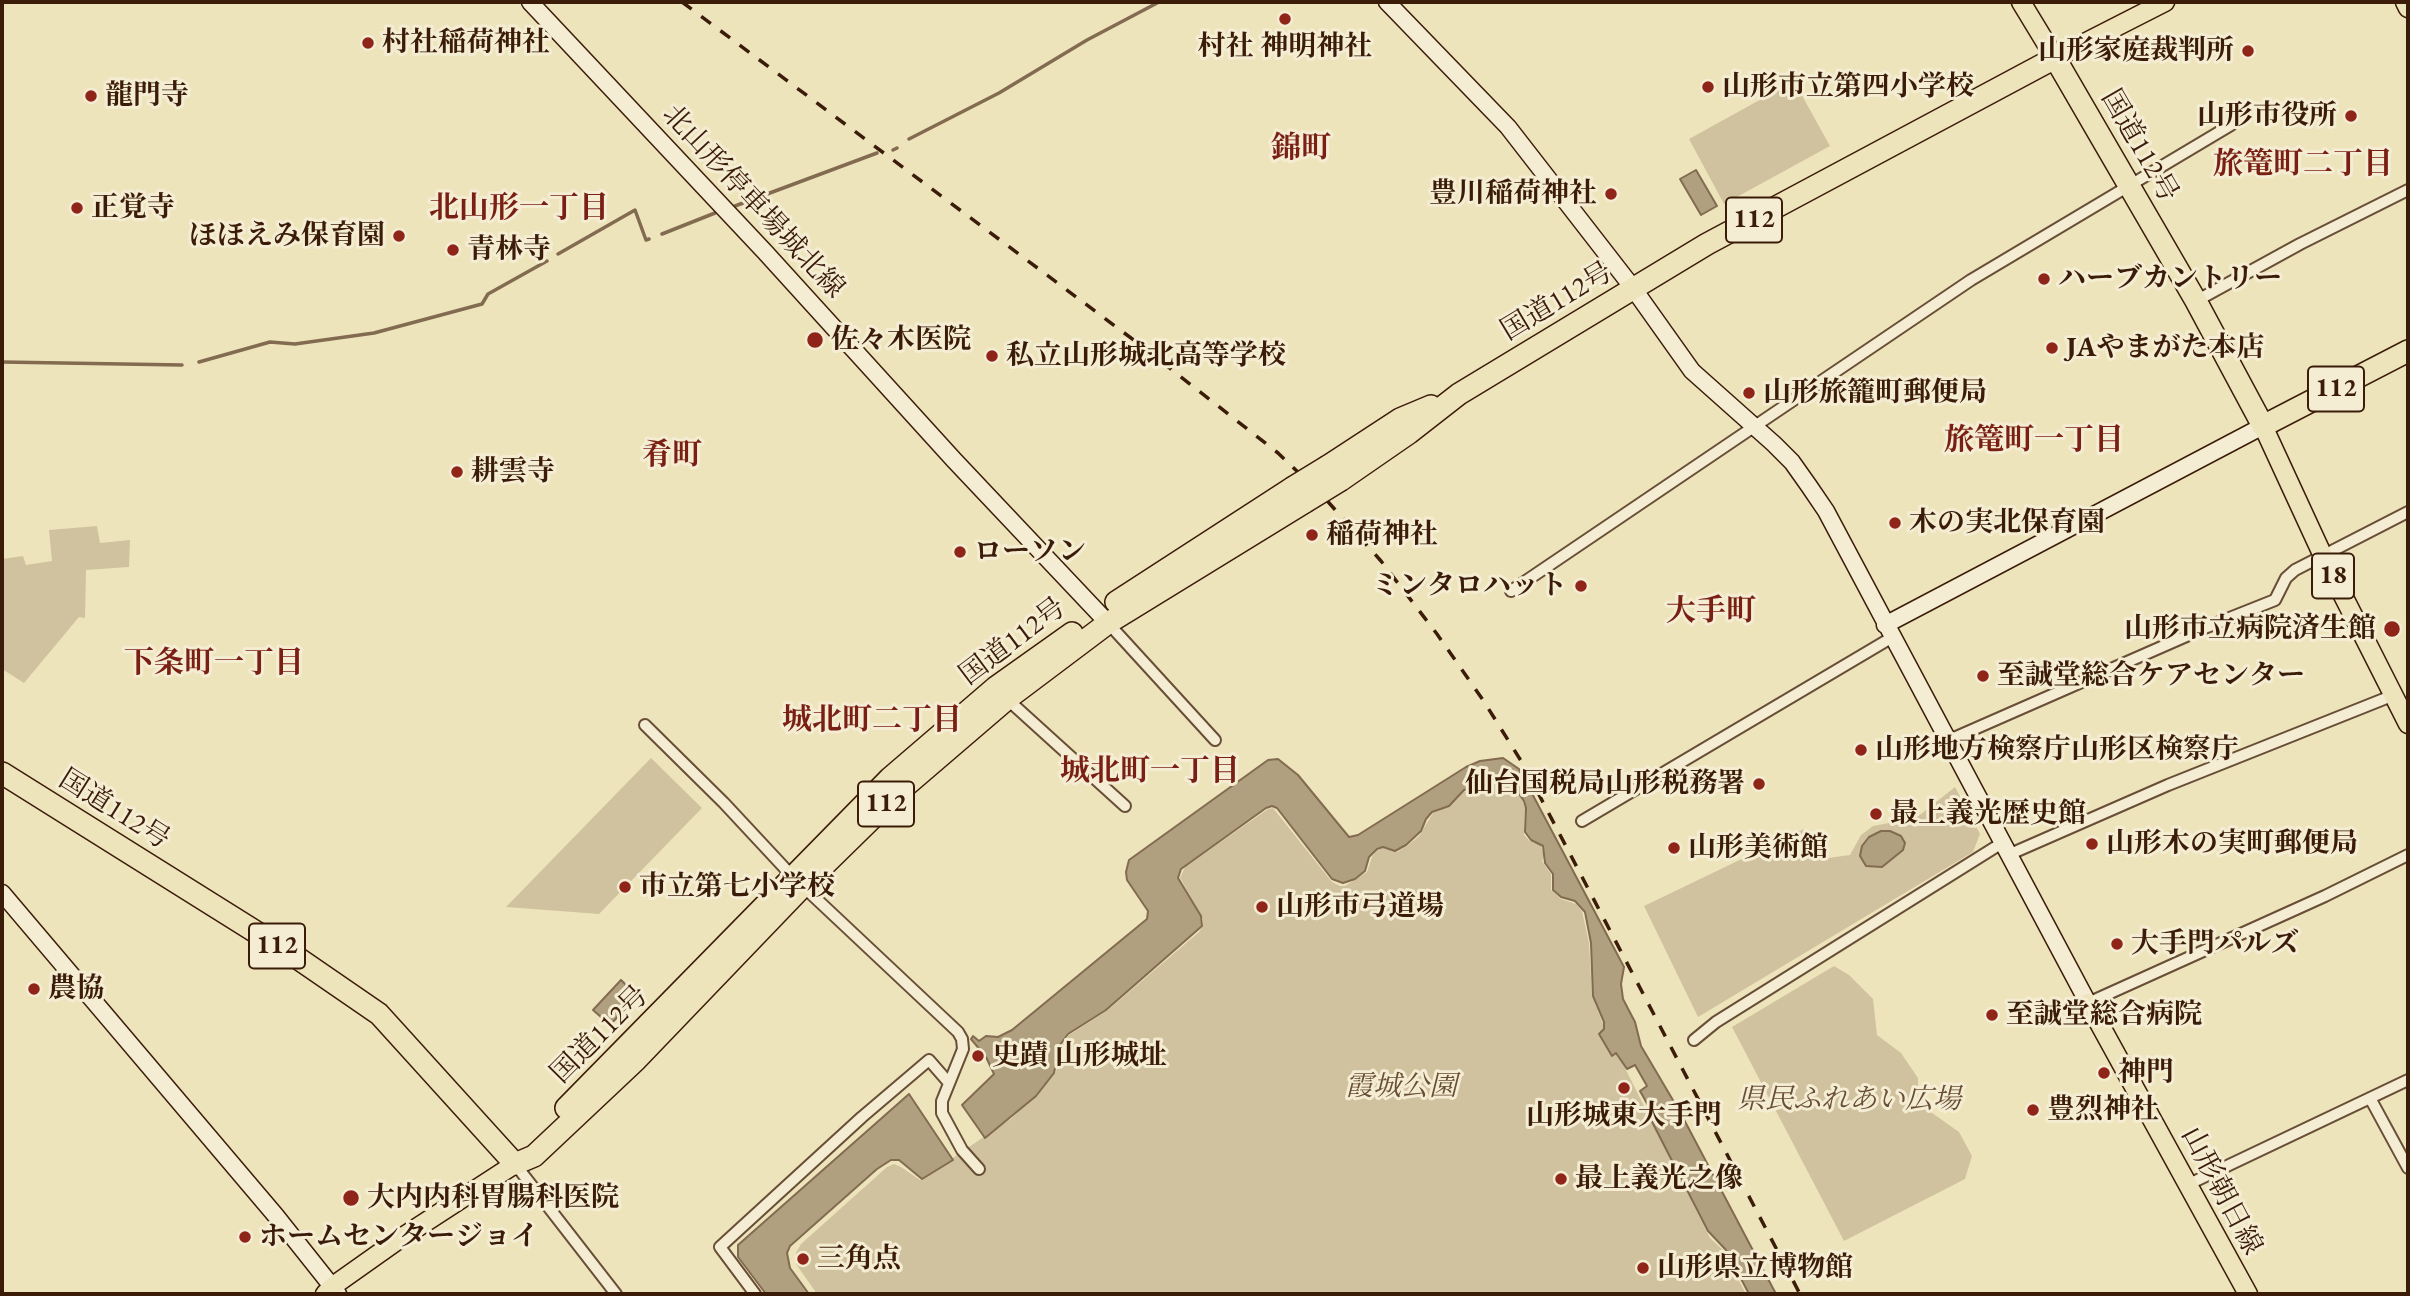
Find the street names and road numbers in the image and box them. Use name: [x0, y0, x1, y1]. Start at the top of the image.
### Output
street label: 国道112号: [2093, 84, 2185, 208]
street label: 北山形停車場城北線: [655, 98, 851, 306]
road number: 112: [1726, 197, 1782, 242]
street label: 国道112号: [1495, 256, 1619, 348]
road number: 112: [2308, 366, 2364, 412]
road number: 18: [2312, 554, 2354, 598]
street label: 国道112号: [953, 591, 1073, 693]
street label: 国道112号: [52, 763, 176, 857]
road number: 112: [858, 782, 914, 826]
road number: 112: [249, 923, 305, 968]
street label: 国道112号: [544, 979, 656, 1091]
street label: 山形朝日線: [2173, 1121, 2269, 1261]

